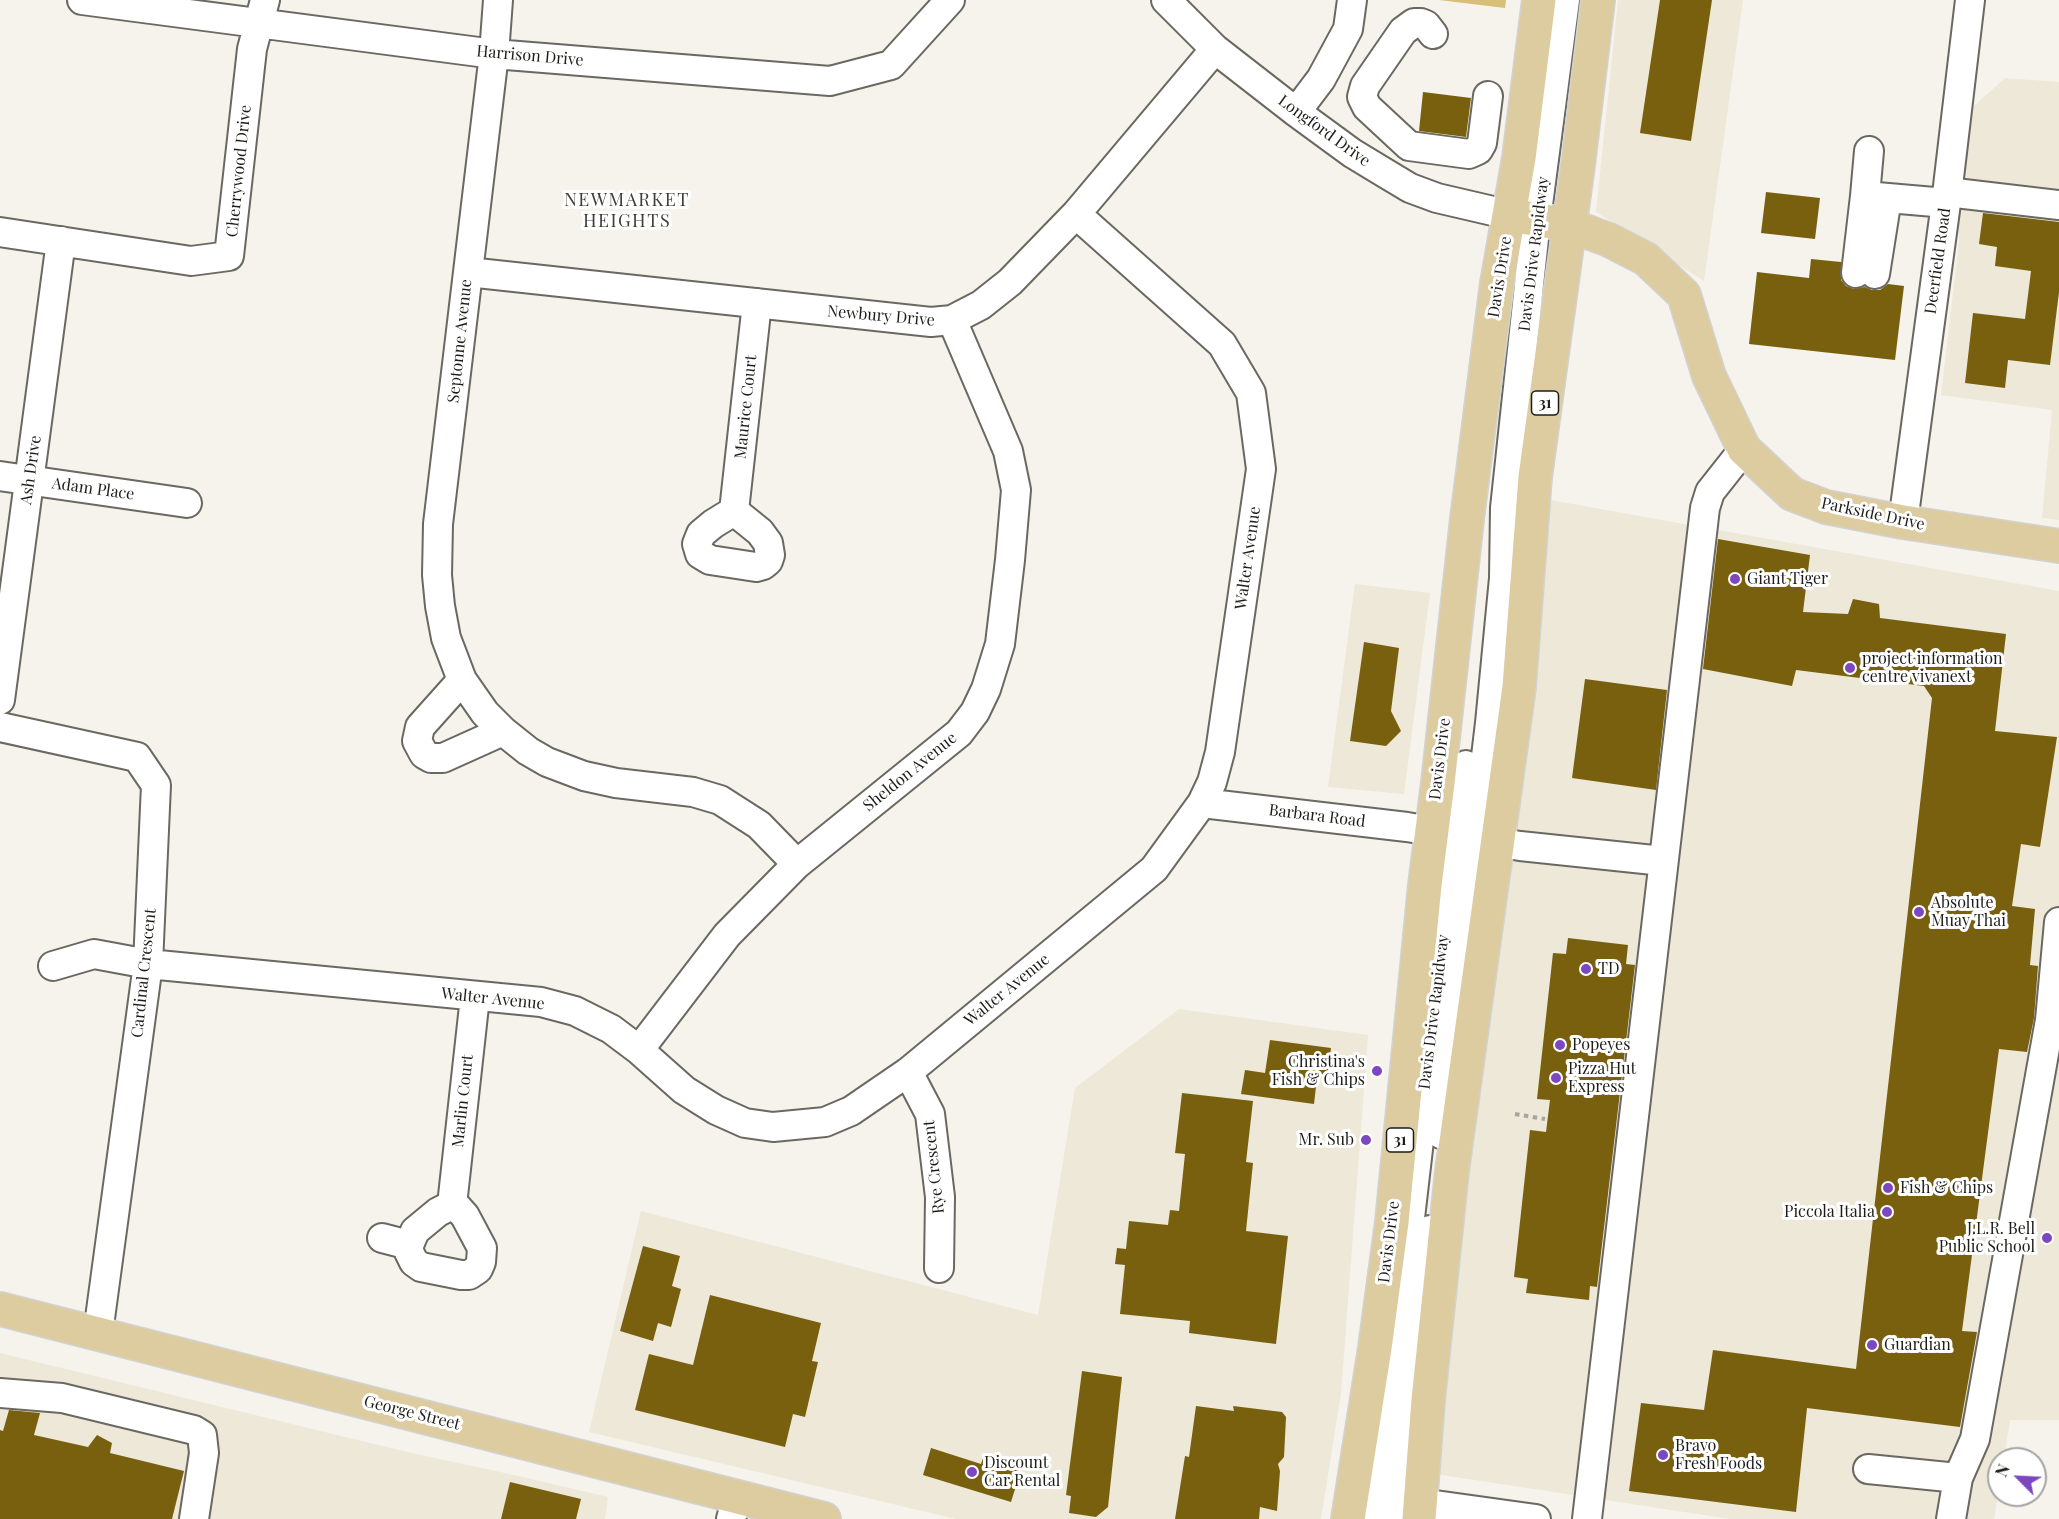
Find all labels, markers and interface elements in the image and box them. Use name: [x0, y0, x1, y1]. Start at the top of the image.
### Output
street label: Harrison Drive: [476, 42, 584, 70]
street label: Longford Drive: [1274, 91, 1374, 171]
street label: Cherrywood Drive: [223, 104, 255, 238]
street label: Davis Drive Rapidway: [1515, 175, 1553, 333]
district label: NEWMARKET HEIGHTS: [564, 189, 690, 232]
street label: Deerfield Road: [1921, 207, 1955, 315]
street label: Davis Drive: [1484, 235, 1516, 319]
street label: Septonne Avenue: [444, 278, 476, 404]
street label: Newbury Drive: [826, 302, 936, 330]
street label: Maurice Court: [731, 354, 761, 460]
road number: 31: [1532, 391, 1558, 415]
street label: Ash Drive: [17, 434, 45, 506]
street label: Adam Place: [50, 474, 136, 504]
street label: Parkside Drive: [1820, 494, 1926, 534]
street label: Walter Avenue: [1231, 505, 1265, 611]
place label: Giant Tiger: [1747, 569, 1828, 589]
marker: Giant Tiger: [1728, 572, 1742, 586]
place label: project information centre vivanext: [1862, 649, 2003, 687]
marker: project information centre vivanext: [1843, 661, 1857, 675]
street label: Davis Drive: [1425, 717, 1455, 801]
street label: Sheldon Avenue: [859, 728, 961, 816]
street label: Barbara Road: [1268, 801, 1366, 831]
place label: Absolute Muay Thai: [1931, 893, 2006, 931]
marker: Absolute Muay Thai: [1912, 905, 1926, 919]
street label: Cardinal Crescent: [128, 907, 160, 1039]
street label: Davis Drive Rapidway: [1415, 933, 1453, 1091]
street label: Walter Avenue: [961, 950, 1053, 1030]
place label: TD: [1598, 959, 1620, 979]
marker: TD: [1579, 962, 1593, 976]
street label: Walter Avenue: [440, 984, 546, 1014]
place label: Popeyes: [1572, 1035, 1630, 1055]
marker: Popeyes: [1553, 1038, 1567, 1052]
place label: Christina's Fish & Chips: [1272, 1052, 1365, 1090]
street label: Marlin Court: [449, 1054, 477, 1148]
place label: Pizza Hut Express: [1568, 1059, 1636, 1097]
marker: Christina's Fish & Chips: [1370, 1064, 1384, 1078]
marker: Pizza Hut Express: [1549, 1071, 1563, 1085]
street label: Rye Crescent: [920, 1119, 948, 1215]
road number: 31: [1386, 1128, 1414, 1152]
place label: Mr. Sub: [1299, 1130, 1354, 1150]
marker: Mr. Sub: [1359, 1133, 1373, 1147]
place label: Fish & Chips: [1900, 1178, 1993, 1198]
marker: Fish & Chips: [1881, 1181, 1895, 1195]
street label: Davis Drive: [1374, 1200, 1404, 1284]
place label: Piccola Italia: [1784, 1202, 1875, 1222]
marker: Piccola Italia: [1880, 1205, 1894, 1219]
place label: J.L.R. Bell Public School: [1939, 1219, 2035, 1257]
marker: J.L.R. Bell Public School: [2040, 1231, 2054, 1245]
place label: Guardian: [1884, 1335, 1951, 1355]
marker: Guardian: [1865, 1338, 1879, 1352]
street label: George Street: [362, 1392, 462, 1434]
place label: Bravo Fresh Foods: [1675, 1436, 1762, 1474]
north arrow: [1987, 1447, 2047, 1507]
marker: Bravo Fresh Foods: [1656, 1448, 1670, 1462]
place label: Discount Car Rental: [984, 1453, 1060, 1491]
text: N: [1990, 1461, 2014, 1480]
marker: Discount Car Rental: [965, 1465, 979, 1479]

